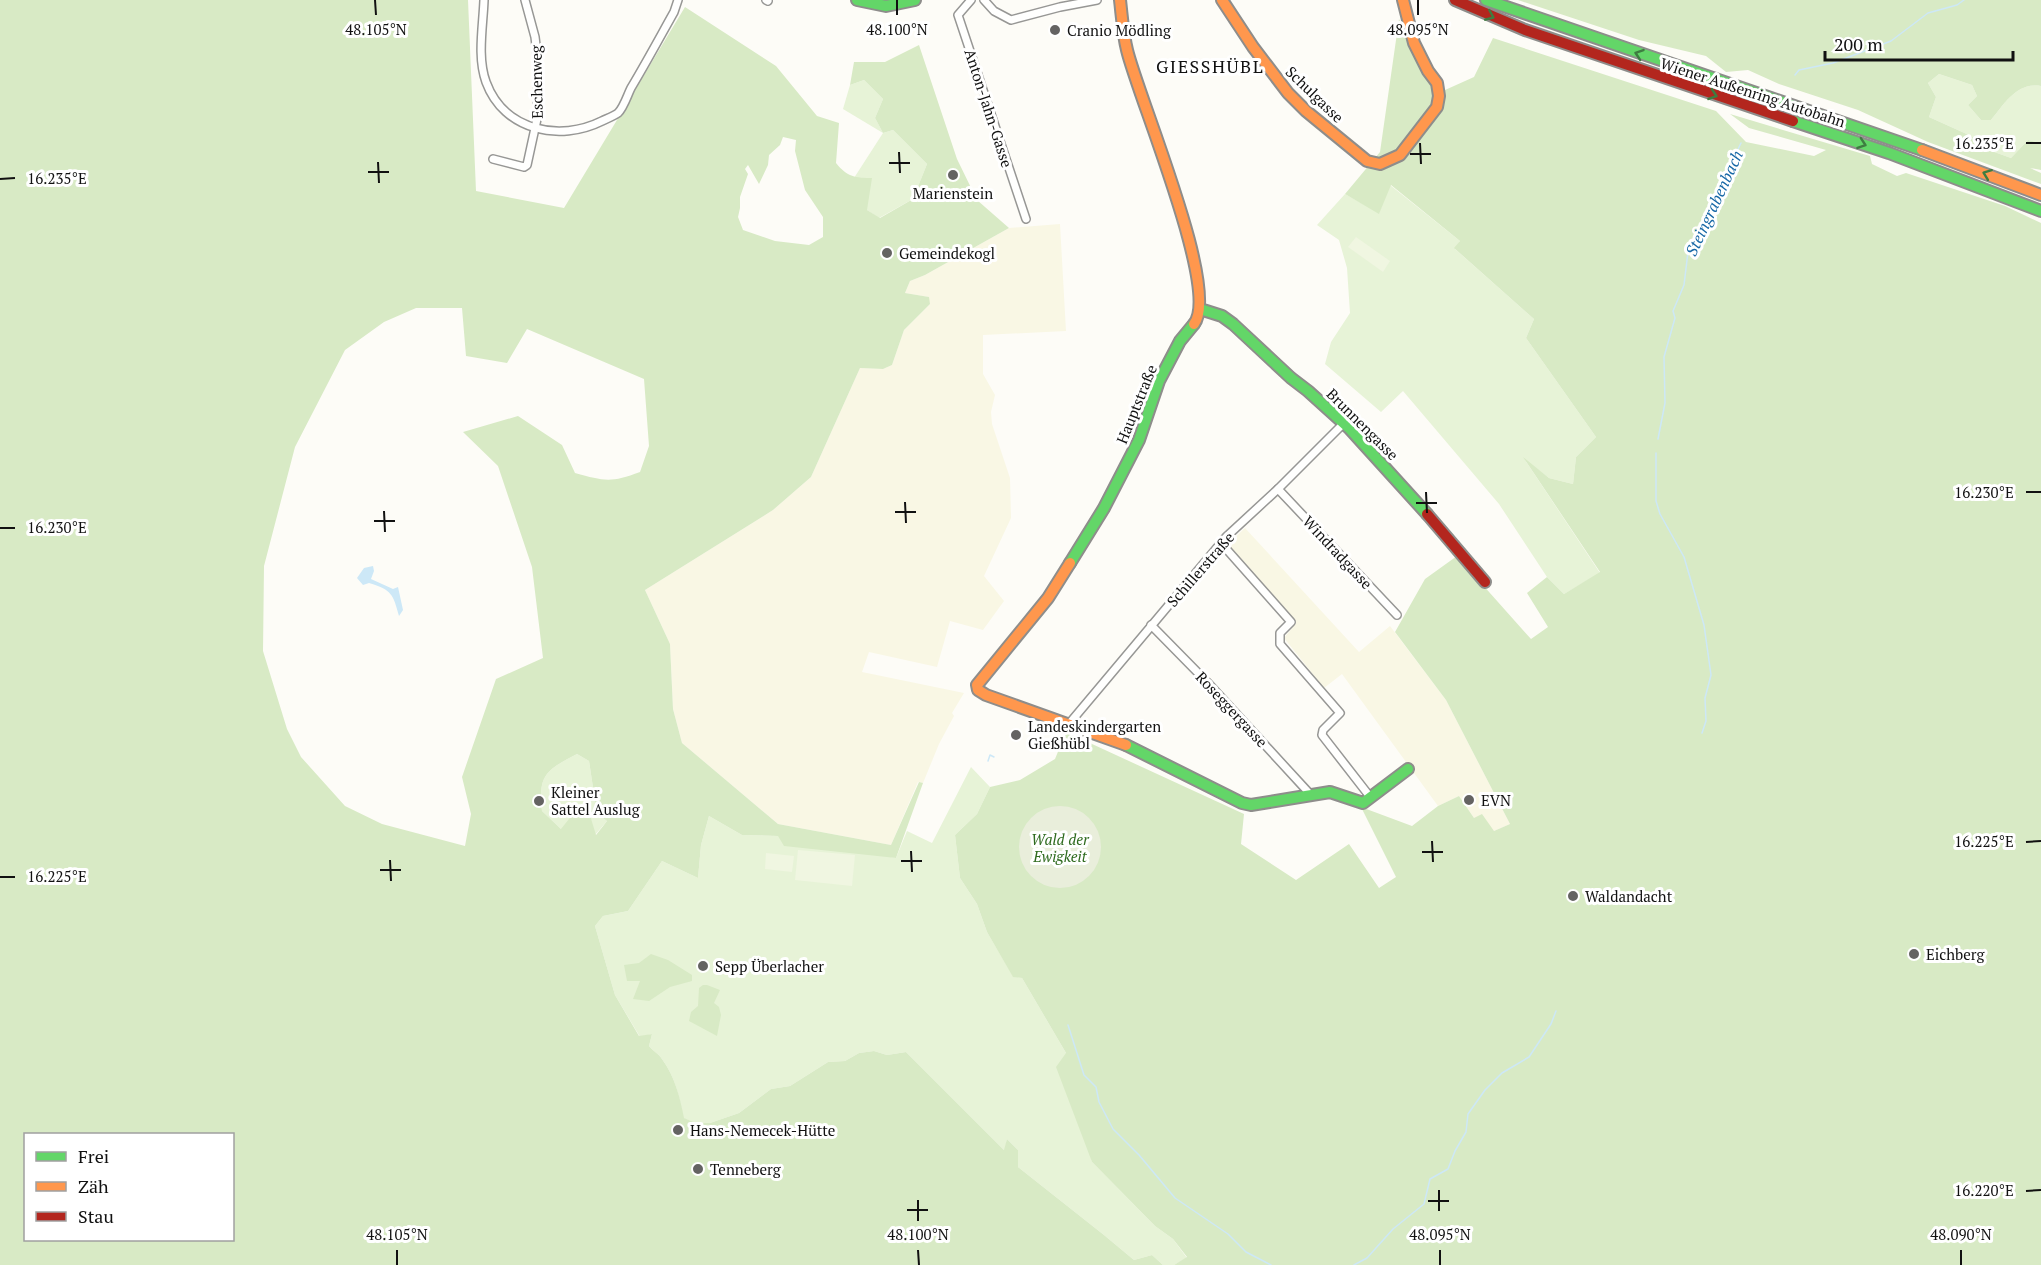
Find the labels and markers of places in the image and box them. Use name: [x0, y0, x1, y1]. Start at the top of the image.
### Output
place label: Cranio Mödling: [1067, 20, 1172, 40]
marker: Cranio Mödling: [1048, 23, 1062, 37]
marker: Marienstein: [946, 168, 960, 182]
place label: Marienstein: [913, 183, 993, 203]
place label: Gemeindekogl: [899, 243, 995, 263]
marker: Gemeindekogl: [880, 246, 894, 260]
place label: Landeskindergarten Gießhübl: [1028, 716, 1161, 753]
marker: Landeskindergarten Gießhübl: [1009, 728, 1023, 742]
place label: Kleiner Sattel Auslug: [551, 782, 641, 819]
place label: EVN: [1481, 790, 1511, 810]
marker: EVN: [1462, 793, 1476, 807]
marker: Kleiner Sattel Auslug: [532, 794, 546, 808]
place label: Waldandacht: [1585, 886, 1673, 906]
marker: Waldandacht: [1566, 889, 1580, 903]
place label: Eichberg: [1926, 944, 1986, 964]
marker: Eichberg: [1907, 947, 1921, 961]
place label: Sepp Überlacher: [715, 956, 824, 976]
marker: Sepp Überlacher: [696, 959, 710, 973]
place label: Hans-Nemecek-Hütte: [690, 1120, 835, 1140]
marker: Hans-Nemecek-Hütte: [671, 1123, 685, 1137]
place label: Tenneberg: [710, 1159, 782, 1179]
marker: Tenneberg: [691, 1162, 705, 1176]

